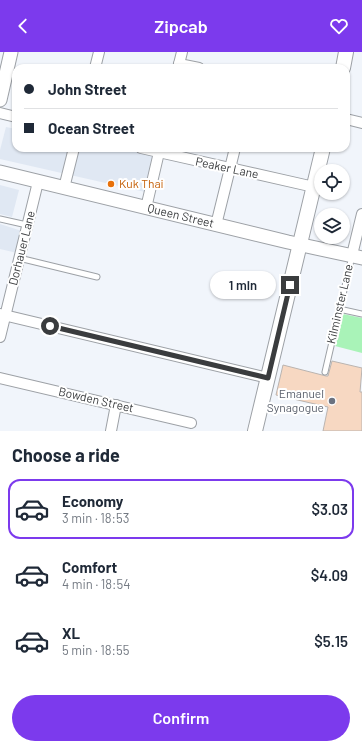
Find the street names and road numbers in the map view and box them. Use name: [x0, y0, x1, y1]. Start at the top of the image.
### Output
street label: Peaker Lane: [194, 154, 260, 181]
street label: Queen Street: [146, 200, 216, 230]
street label: Dorhauer Lane: [5, 209, 37, 286]
street label: Kilminster Lane: [323, 263, 355, 345]
street label: Bowden Street: [57, 384, 135, 414]

